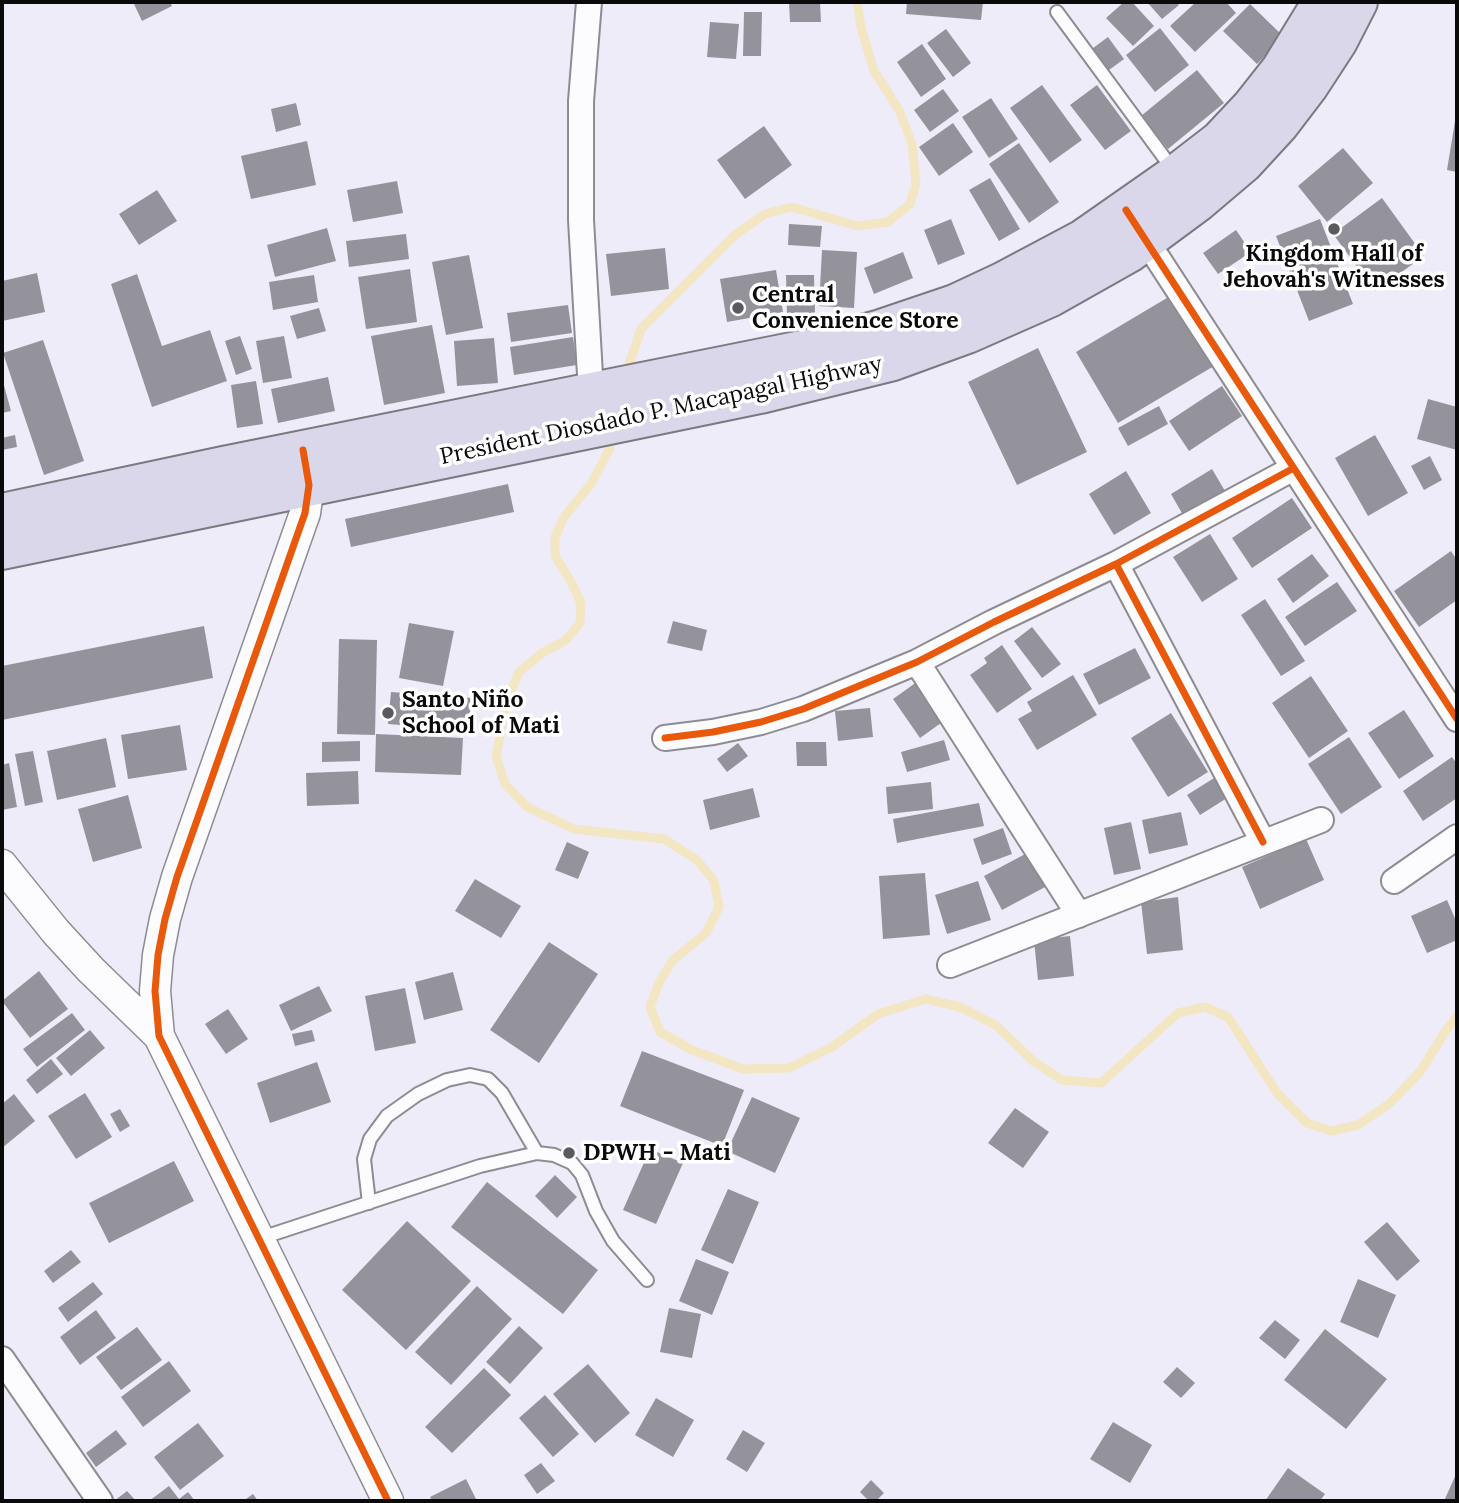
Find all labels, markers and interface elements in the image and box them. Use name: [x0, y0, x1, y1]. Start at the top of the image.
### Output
marker: Kingdom Hall of Jehovah's Witnesses: [1326, 221, 1342, 237]
place label: Kingdom Hall of Jehovah's Witnesses: [1223, 240, 1445, 294]
place label: Central Convenience Store: [752, 281, 959, 335]
marker: Central Convenience Store: [730, 300, 746, 316]
street label: President Diosdado P. Macapagal Highway: [437, 351, 885, 471]
place label: Santo Niño School of Mati: [402, 686, 560, 740]
marker: Santo Niño School of Mati: [380, 705, 396, 721]
place label: DPWH - Mati: [583, 1139, 731, 1167]
marker: DPWH - Mati: [561, 1145, 577, 1161]

